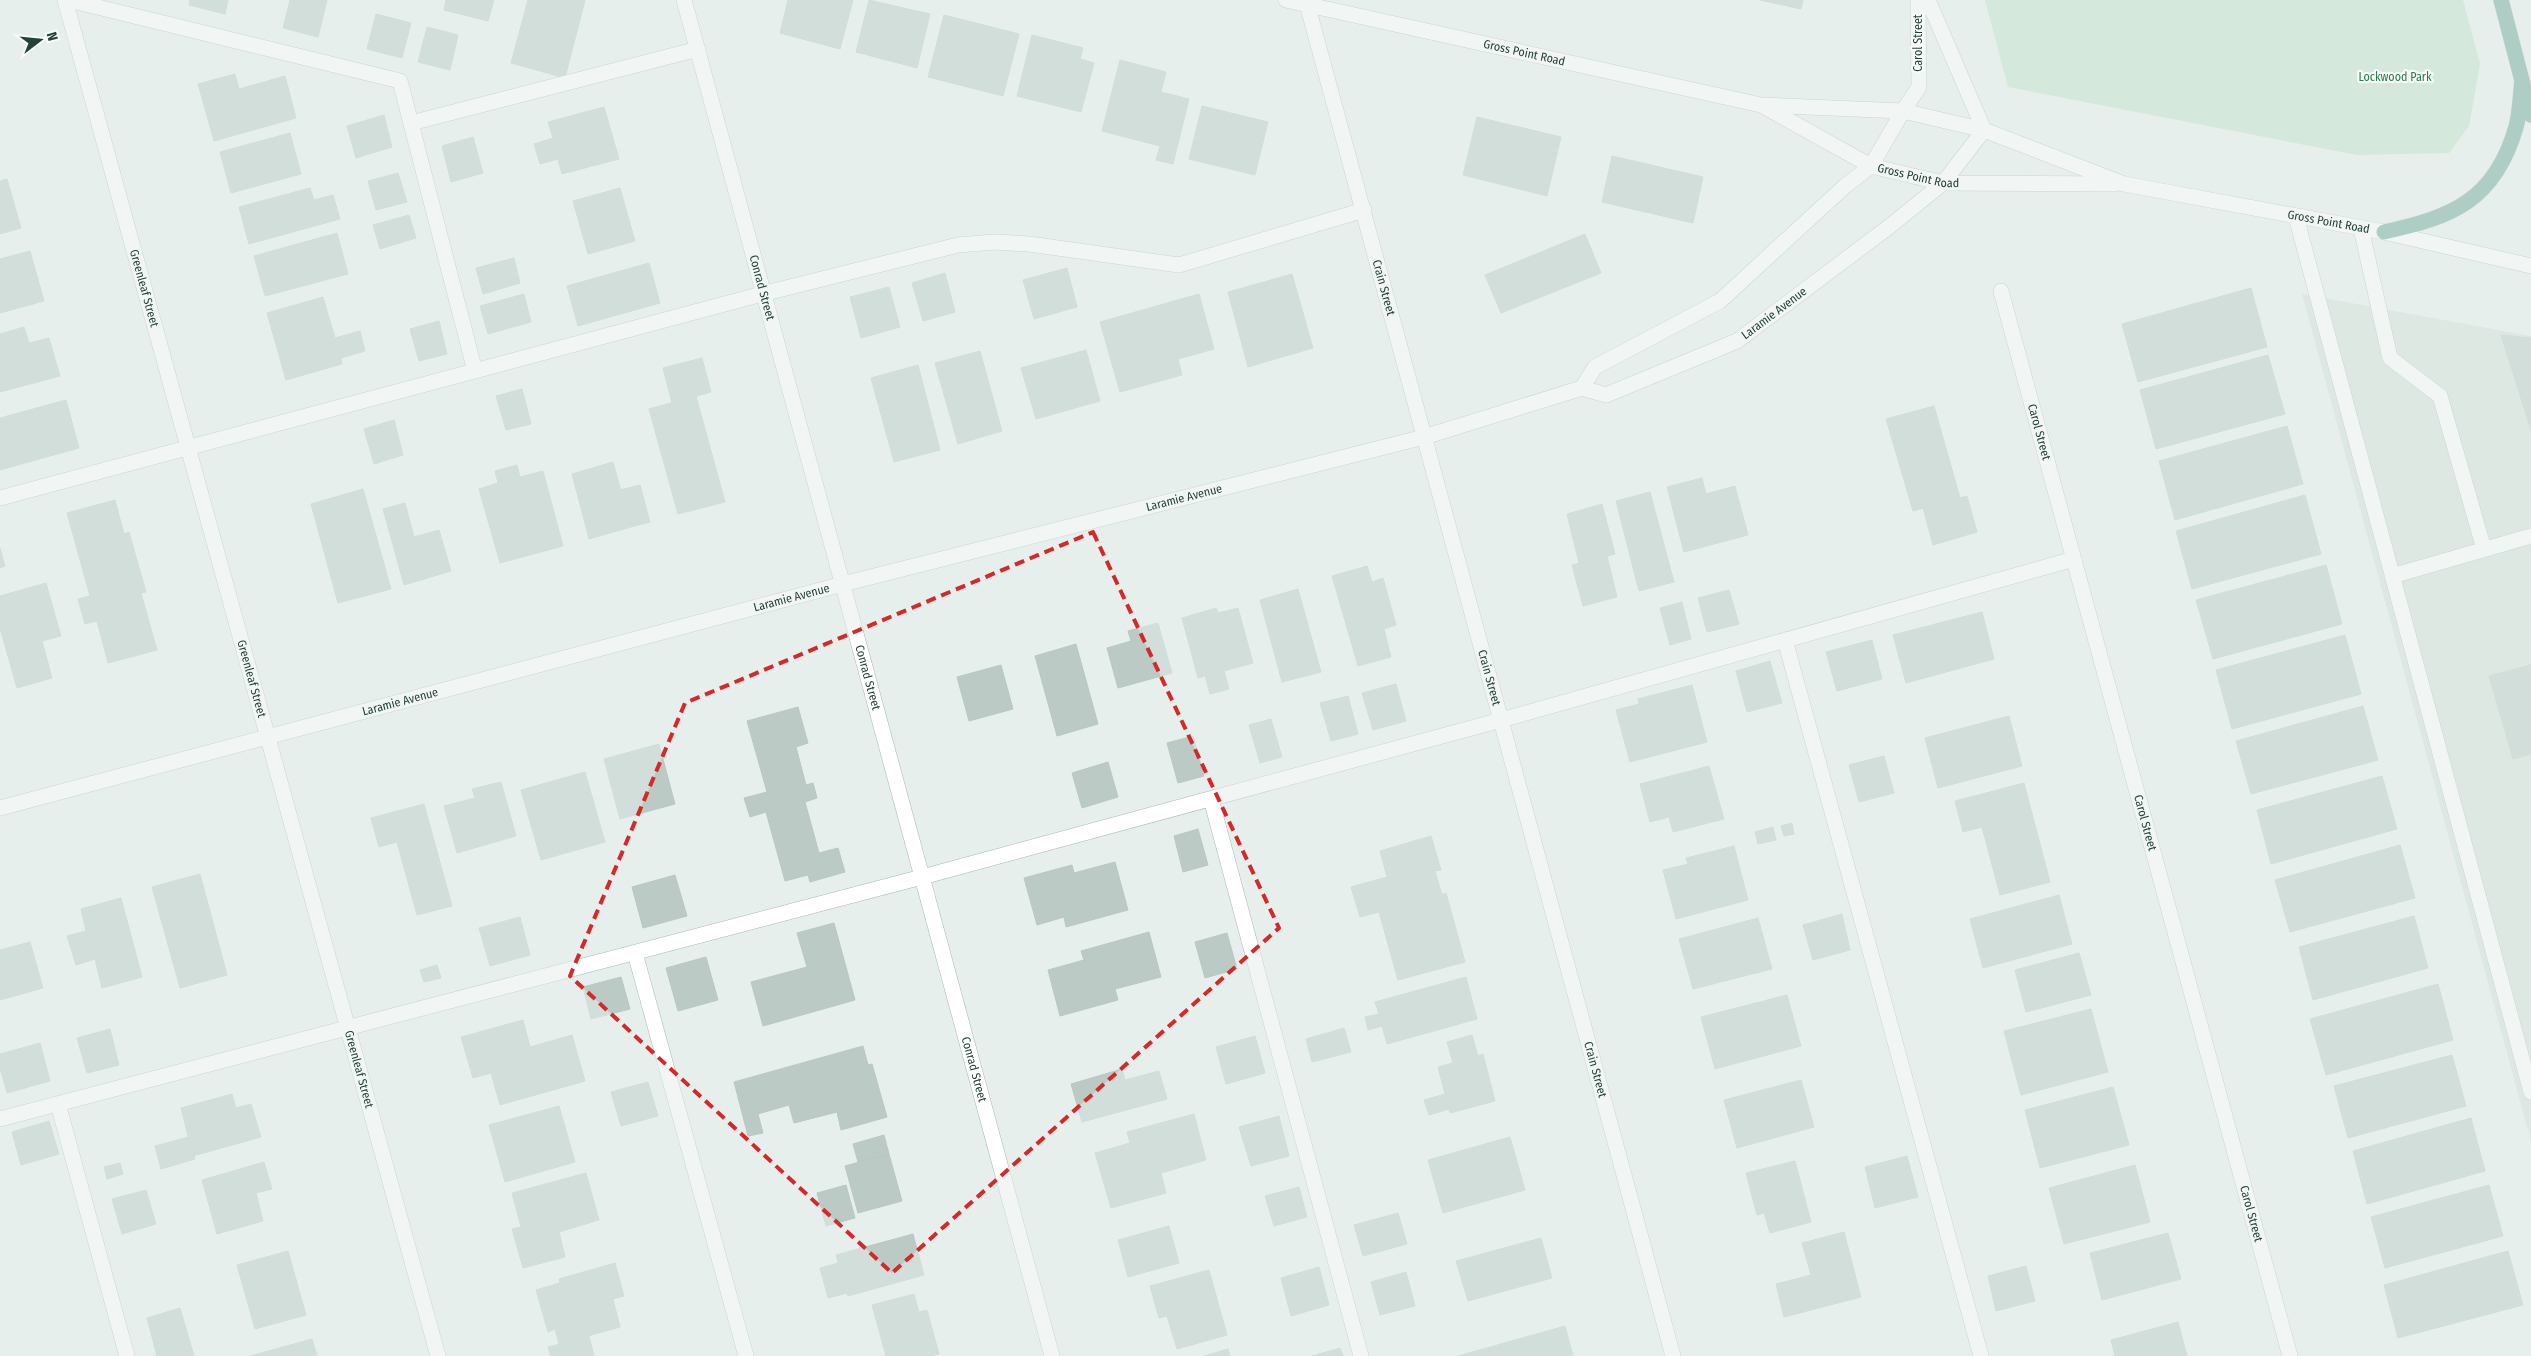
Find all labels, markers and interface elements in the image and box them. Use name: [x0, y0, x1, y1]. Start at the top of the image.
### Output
street label: Carol Street: [1911, 14, 1925, 72]
north arrow: [15, 15, 65, 65]
text: N: [43, 30, 61, 43]
street label: Gross Point Road: [1482, 37, 1566, 68]
park label: Lockwood Park: [2358, 70, 2432, 84]
street label: Gross Point Road: [1876, 161, 1959, 190]
street label: Gross Point Road: [2286, 207, 2371, 236]
street label: Greenleaf Street: [127, 248, 162, 329]
street label: Conrad Street: [747, 253, 778, 322]
street label: Crain Street: [1370, 258, 1398, 317]
street label: Laramie Avenue: [1739, 284, 1809, 342]
street label: Carol Street: [2025, 402, 2054, 462]
street label: Laramie Avenue: [1144, 481, 1224, 514]
street label: Laramie Avenue: [752, 581, 831, 614]
street label: Greenleaf Street: [234, 638, 269, 719]
street label: Conrad Street: [852, 643, 883, 712]
street label: Crain Street: [1475, 648, 1504, 707]
street label: Laramie Avenue: [361, 685, 440, 718]
street label: Carol Street: [2131, 793, 2160, 852]
street label: Greenleaf Street: [342, 1029, 376, 1110]
street label: Conrad Street: [959, 1035, 990, 1104]
street label: Crain Street: [1581, 1040, 1610, 1099]
street label: Carol Street: [2237, 1184, 2266, 1243]

